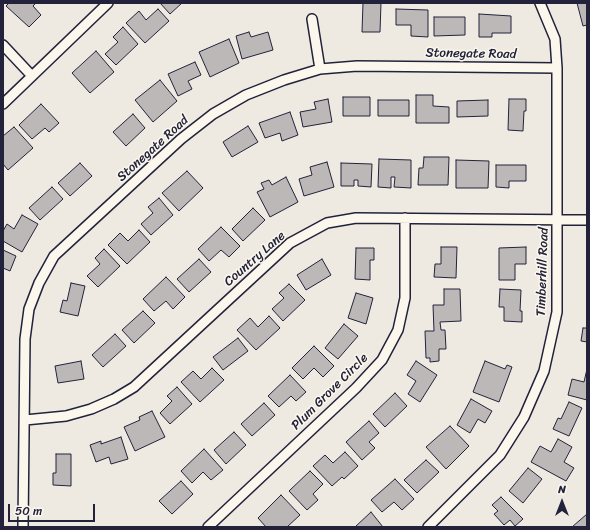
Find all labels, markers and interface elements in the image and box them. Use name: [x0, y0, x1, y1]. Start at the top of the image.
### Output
street label: Stonegate Road: [425, 45, 517, 63]
street label: Stonegate Road: [114, 113, 192, 185]
street label: Timberhill Road: [534, 227, 552, 317]
street label: Country Lane: [221, 228, 289, 290]
street label: Plum Grove Circle: [288, 350, 372, 434]
text: N: [558, 480, 566, 499]
north arrow: [542, 482, 582, 522]
scale bar: [10, 496, 97, 522]
text: 50 m: [15, 500, 42, 522]

